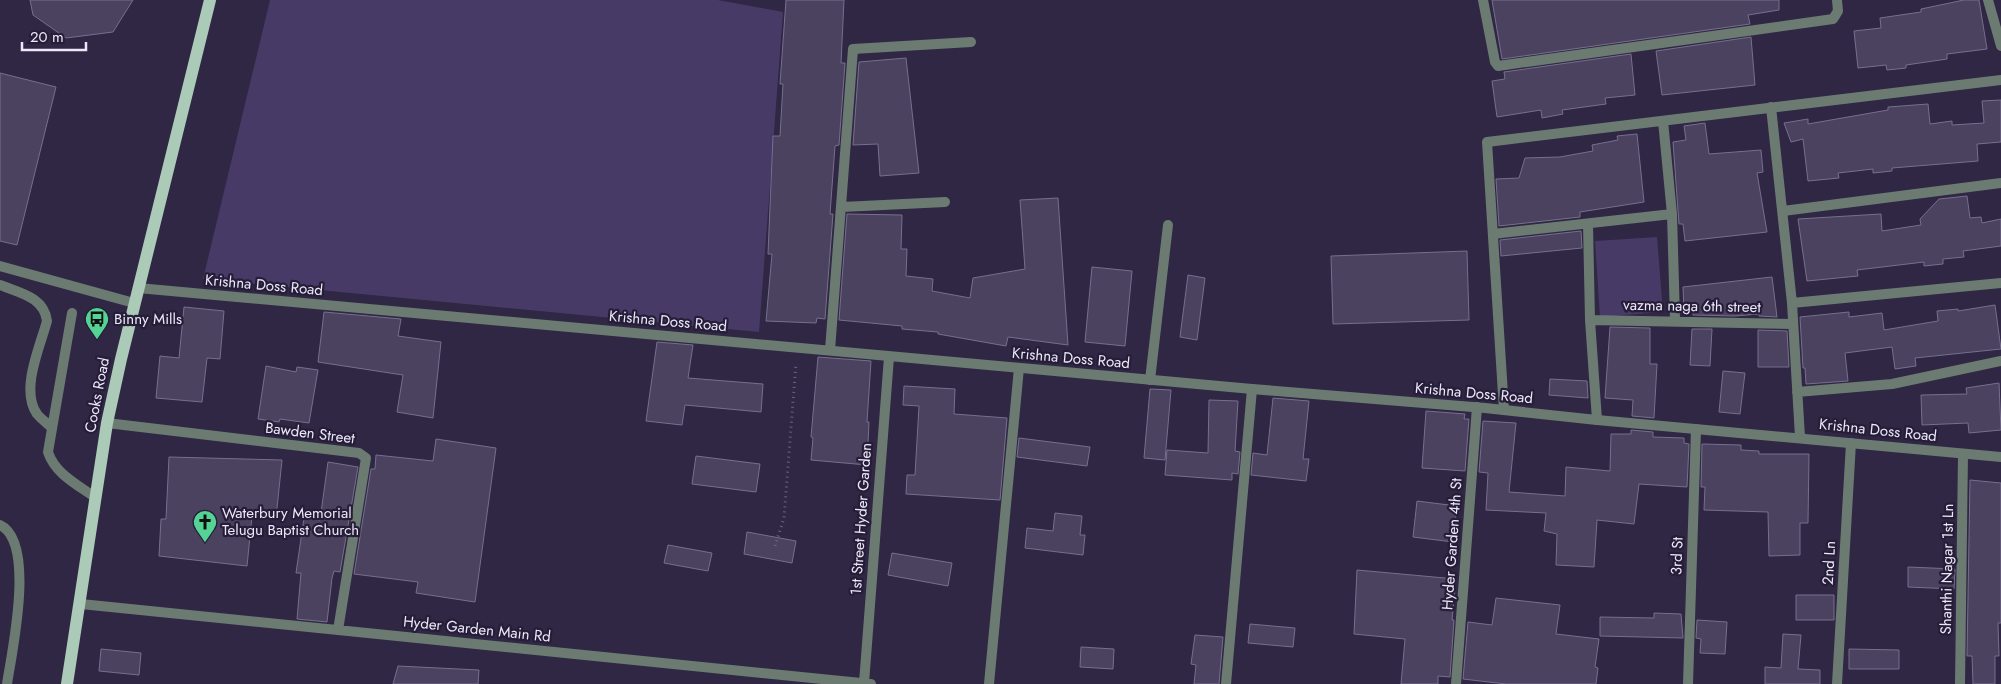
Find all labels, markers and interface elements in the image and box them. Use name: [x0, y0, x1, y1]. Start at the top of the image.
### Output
scale bar: [22, 20, 86, 52]
text: 20 m: [30, 26, 64, 48]
street label: Krishna Doss Road: [204, 269, 324, 301]
street label: vazma naga 6th street: [1623, 294, 1761, 318]
street label: Krishna Doss Road: [608, 305, 728, 337]
bus stop icon: Binny Mills: [84, 306, 110, 340]
place label: Binny Mills: [114, 308, 182, 330]
street label: Krishna Doss Road: [1011, 342, 1131, 374]
street label: Cooks Road: [79, 356, 115, 434]
street label: Krishna Doss Road: [1414, 377, 1534, 409]
street label: Krishna Doss Road: [1818, 413, 1938, 447]
street label: Bawden Street: [264, 417, 356, 449]
street label: 1st Street Hyder Garden: [845, 442, 877, 596]
street label: Hyder Garden 4th St: [1436, 477, 1468, 611]
place label: Waterbury Memorial Telugu Baptist Church: [222, 502, 359, 541]
street label: Shanthi Nagar 1st Ln: [1935, 503, 1959, 635]
church icon: Waterbury Memorial Telugu Baptist Church: [192, 509, 218, 543]
street label: 3rd St: [1665, 536, 1689, 575]
street label: 2nd Ln: [1817, 540, 1841, 586]
street label: Hyder Garden Main Rd: [402, 610, 552, 648]

